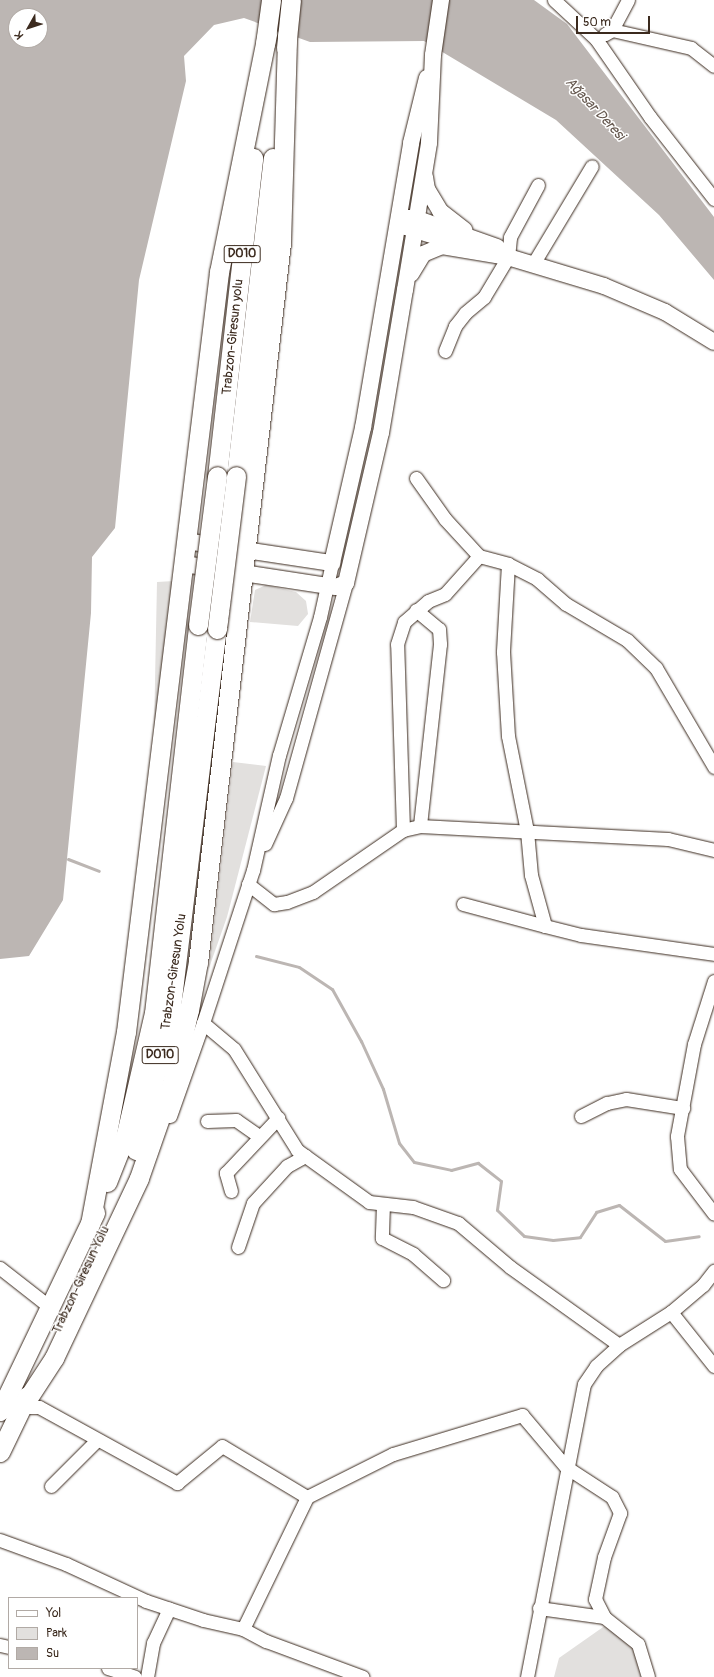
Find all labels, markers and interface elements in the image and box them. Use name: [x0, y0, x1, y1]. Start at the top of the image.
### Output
north arrow: [8, 8, 48, 48]
scale bar: [578, 8, 652, 34]
text: 50 m: [583, 15, 611, 30]
text: K: [12, 29, 26, 42]
water label: Ağasar Deresi: [562, 74, 628, 144]
road number: D010: [223, 244, 261, 264]
street label: Trabzon-Giresun yolu: [219, 278, 247, 396]
street label: Trabzon-Giresun Yolu: [158, 913, 190, 1031]
road number: D010: [141, 1045, 179, 1065]
street label: Trabzon-Giresun Yolu: [49, 1224, 113, 1336]
legend: [8, 1597, 138, 1669]
text: Yol: [46, 1606, 61, 1621]
text: Park: [46, 1626, 67, 1641]
text: Su: [46, 1646, 59, 1661]

